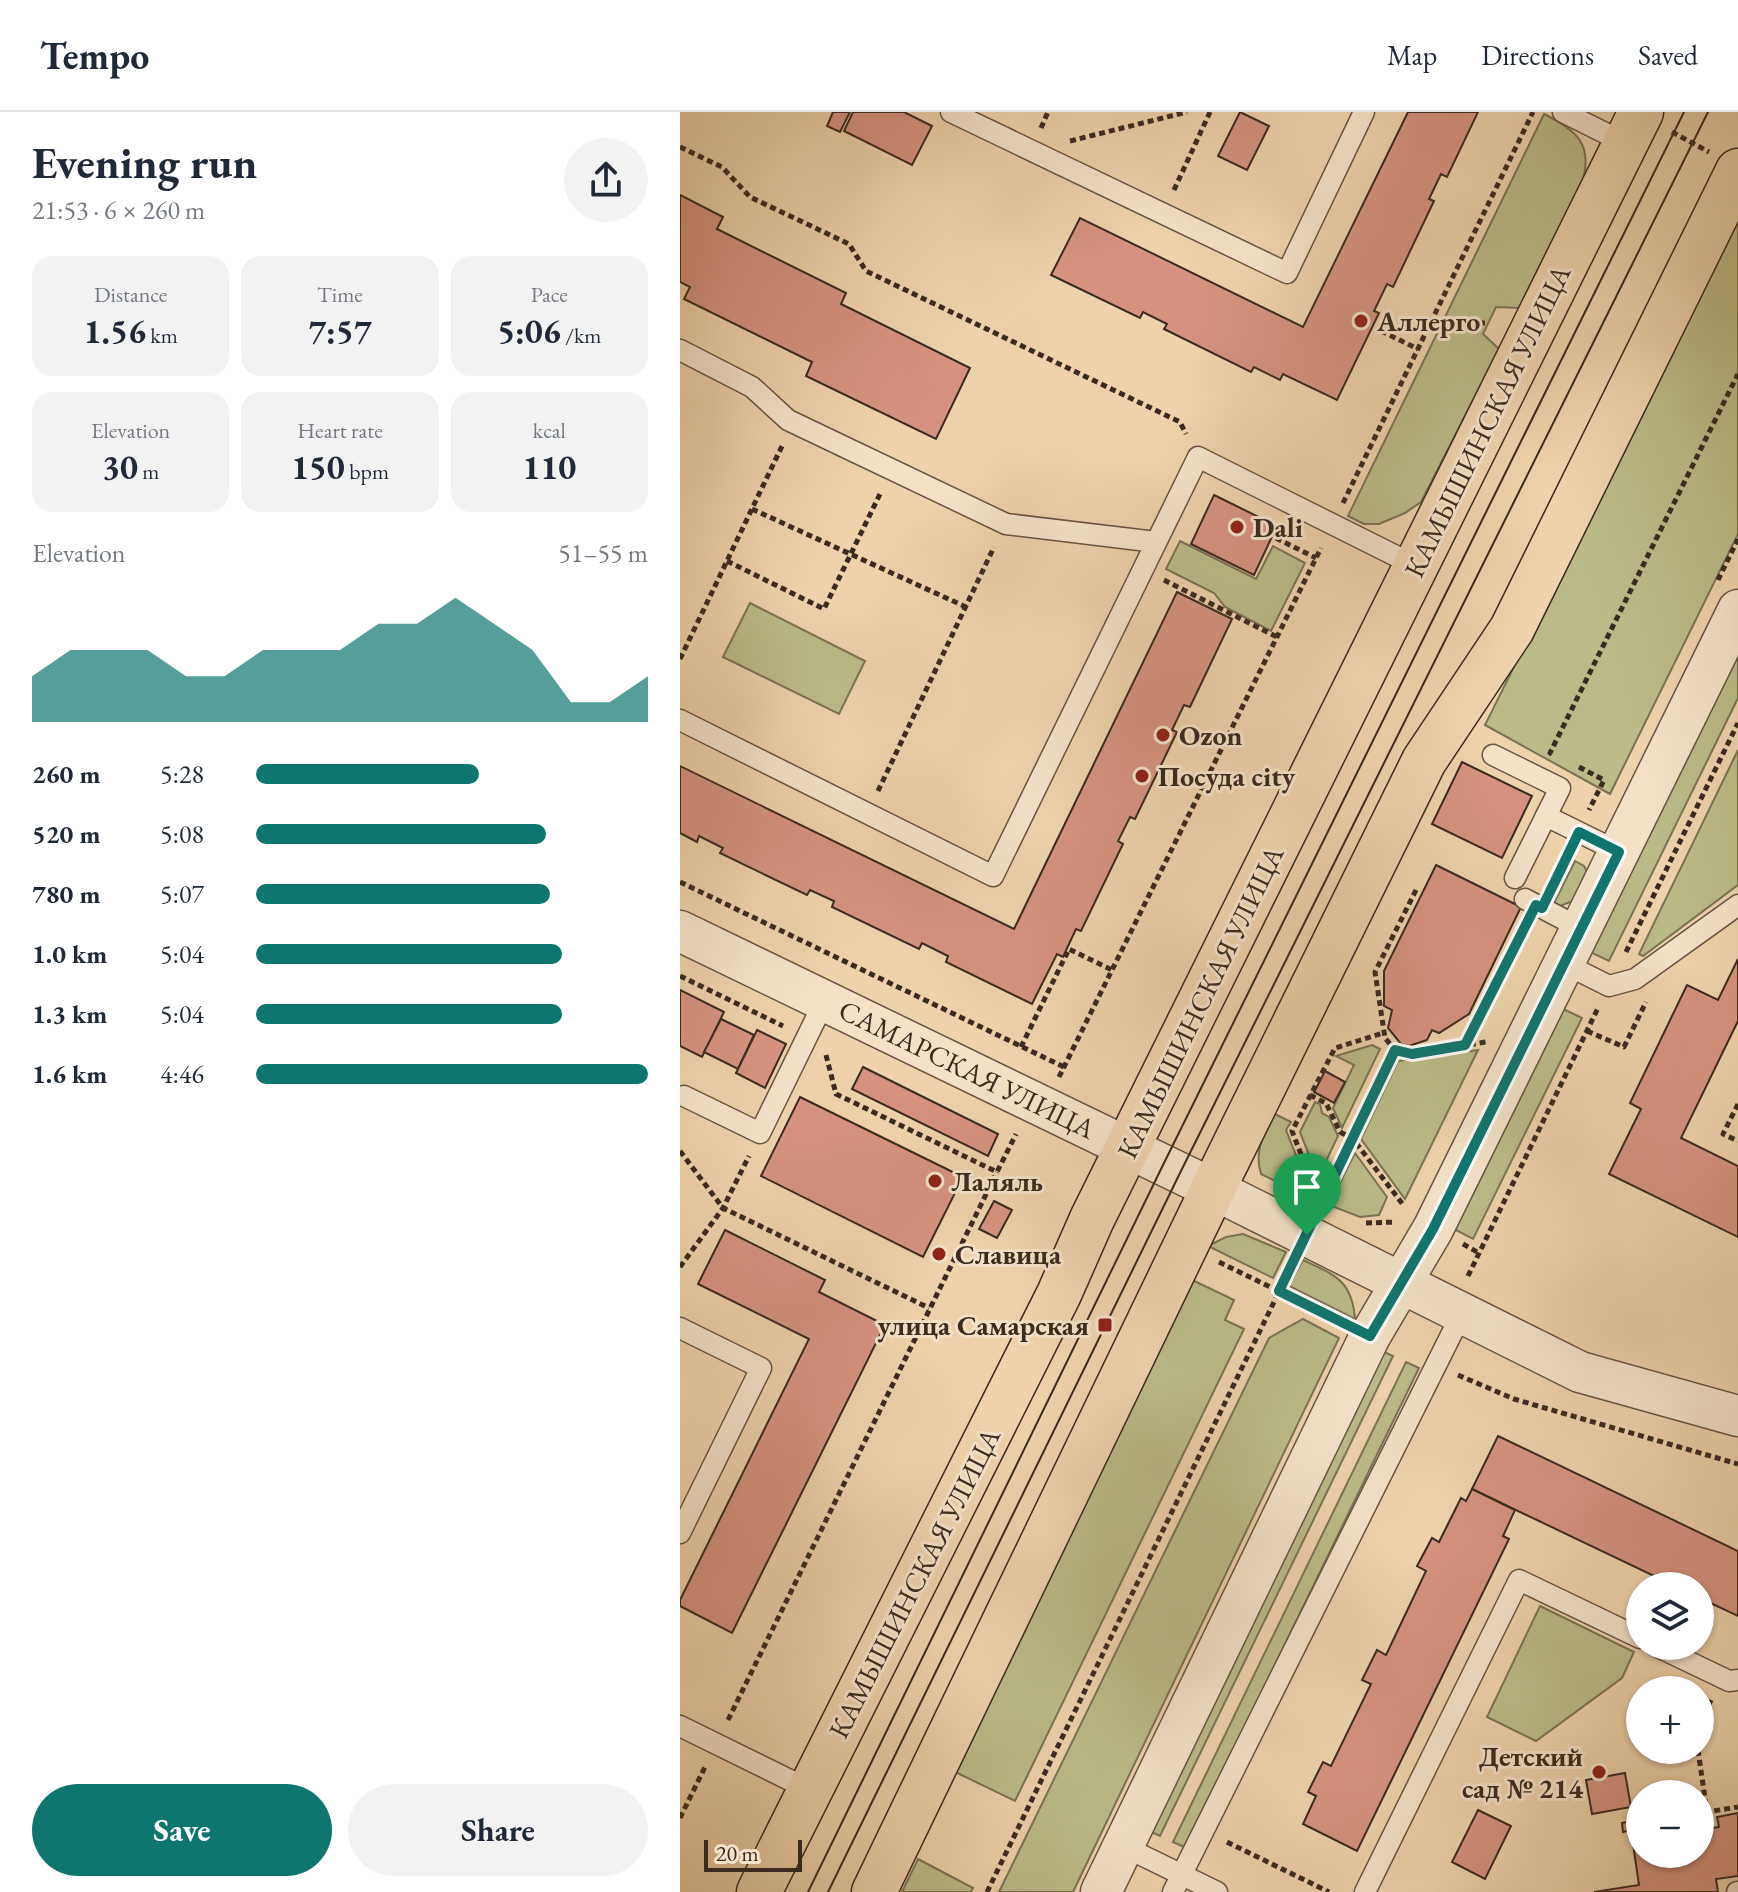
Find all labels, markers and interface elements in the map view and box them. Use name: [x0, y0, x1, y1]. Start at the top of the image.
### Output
text: Tempo: [40, 31, 149, 80]
text: Map: [1387, 37, 1437, 73]
text: Directions: [1481, 37, 1594, 73]
text: Saved: [1638, 37, 1698, 73]
text: Evening run: [32, 134, 257, 191]
button: share: [564, 138, 648, 222]
text: 21:53 · 6 × 260 m: [32, 193, 205, 227]
street label: КАМЫШИНСКАЯ УЛИЦА: [1396, 258, 1579, 583]
text: Distance: [94, 280, 167, 309]
text: Time: [317, 280, 363, 309]
text: Pace: [531, 280, 568, 309]
place label: Аллерго: [1376, 303, 1480, 339]
text: 1.56: [84, 309, 146, 353]
text: 7:57: [308, 309, 372, 353]
text: 5:06: [497, 309, 561, 353]
marker: Аллерго: [1352, 312, 1370, 330]
text: km: [146, 321, 178, 350]
text: /km: [561, 321, 601, 350]
text: Elevation: [91, 416, 170, 445]
text: Heart rate: [297, 416, 383, 445]
text: kcal: [533, 416, 566, 445]
text: 30: [102, 445, 138, 489]
text: 150: [291, 445, 345, 489]
text: 110: [522, 445, 576, 489]
text: m: [138, 457, 159, 486]
text: bpm: [345, 457, 389, 486]
place label: Dali: [1253, 509, 1303, 545]
marker: Dali: [1228, 518, 1246, 536]
text: Elevation: [32, 536, 126, 570]
text: 51–55 m: [558, 536, 648, 570]
place label: Ozon: [1179, 717, 1243, 753]
marker: Ozon: [1154, 726, 1172, 744]
text: 260 m: [32, 757, 100, 791]
text: 5:28: [160, 757, 204, 791]
place label: Посуда city: [1158, 758, 1296, 794]
marker: Посуда city: [1133, 767, 1151, 785]
text: 520 m: [32, 817, 100, 851]
text: 5:08: [160, 817, 204, 851]
street label: КАМЫШИНСКАЯ УЛИЦА: [1109, 839, 1292, 1164]
text: 780 m: [32, 877, 100, 911]
text: 5:07: [160, 877, 204, 911]
text: 1.0 km: [32, 937, 107, 971]
text: 5:04: [160, 937, 204, 971]
street label: САМАРСКАЯ УЛИЦА: [833, 991, 1102, 1147]
text: 1.3 km: [32, 997, 107, 1031]
text: 5:04: [160, 997, 204, 1031]
text: 1.6 km: [32, 1057, 107, 1091]
text: 4:46: [160, 1057, 204, 1091]
pin: [1273, 1153, 1341, 1235]
place label: Лаляль: [951, 1163, 1043, 1199]
icon: arrive: [1285, 1165, 1329, 1209]
marker: Лаляль: [926, 1172, 944, 1190]
place label: Славица: [955, 1236, 1062, 1272]
marker: Славица: [930, 1245, 948, 1263]
place label: улица Самарская: [878, 1307, 1089, 1343]
marker: улица Самарская: [1096, 1316, 1114, 1334]
street label: КАМЫШИНСКАЯ УЛИЦА: [820, 1421, 1008, 1744]
map controls: [1626, 1572, 1714, 1868]
button: layers: [1626, 1572, 1714, 1660]
button: +: [1626, 1676, 1714, 1764]
place label: Детский сад № 214: [1462, 1738, 1584, 1806]
marker: Детский сад № 214: [1590, 1763, 1608, 1781]
button: −: [1626, 1780, 1714, 1868]
button: Save: [32, 1784, 332, 1876]
button: Share: [348, 1784, 648, 1876]
scale bar: [704, 1836, 802, 1872]
text: 20 m: [716, 1839, 759, 1868]

